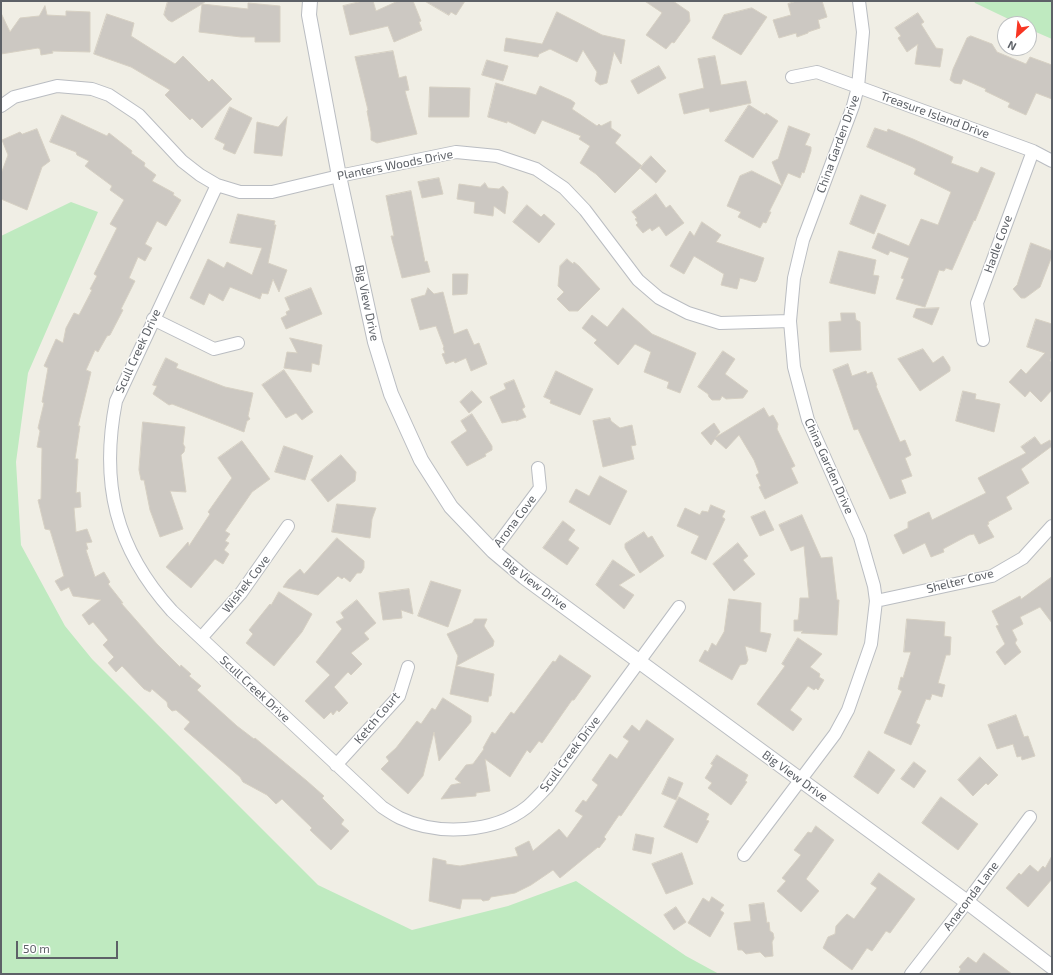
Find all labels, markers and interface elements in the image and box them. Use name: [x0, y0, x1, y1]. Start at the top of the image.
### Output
north arrow: [997, 16, 1037, 56]
text: N: [1005, 39, 1018, 54]
street label: Treasure Island Drive: [879, 89, 991, 141]
street label: China Garden Drive: [814, 93, 862, 195]
street label: Planters Woods Drive: [336, 147, 454, 183]
street label: Hadle Cove: [981, 213, 1015, 275]
street label: Big View Drive: [352, 264, 382, 342]
street label: Scull Creek Drive: [112, 307, 164, 395]
street label: China Garden Drive: [801, 416, 857, 516]
street label: Arona Cove: [491, 492, 539, 550]
street label: Wishek Cove: [219, 552, 273, 616]
street label: Big View Drive: [500, 555, 570, 613]
street label: Shelter Cove: [925, 566, 995, 596]
street label: Scull Creek Drive: [217, 653, 293, 725]
street label: Ketch Court: [351, 689, 403, 747]
street label: Scull Creek Drive: [537, 713, 603, 795]
street label: Big View Drive: [759, 747, 831, 805]
street label: Anaconda Lane: [940, 859, 1002, 933]
scale bar: [18, 933, 120, 959]
text: 50 m: [23, 941, 50, 955]

